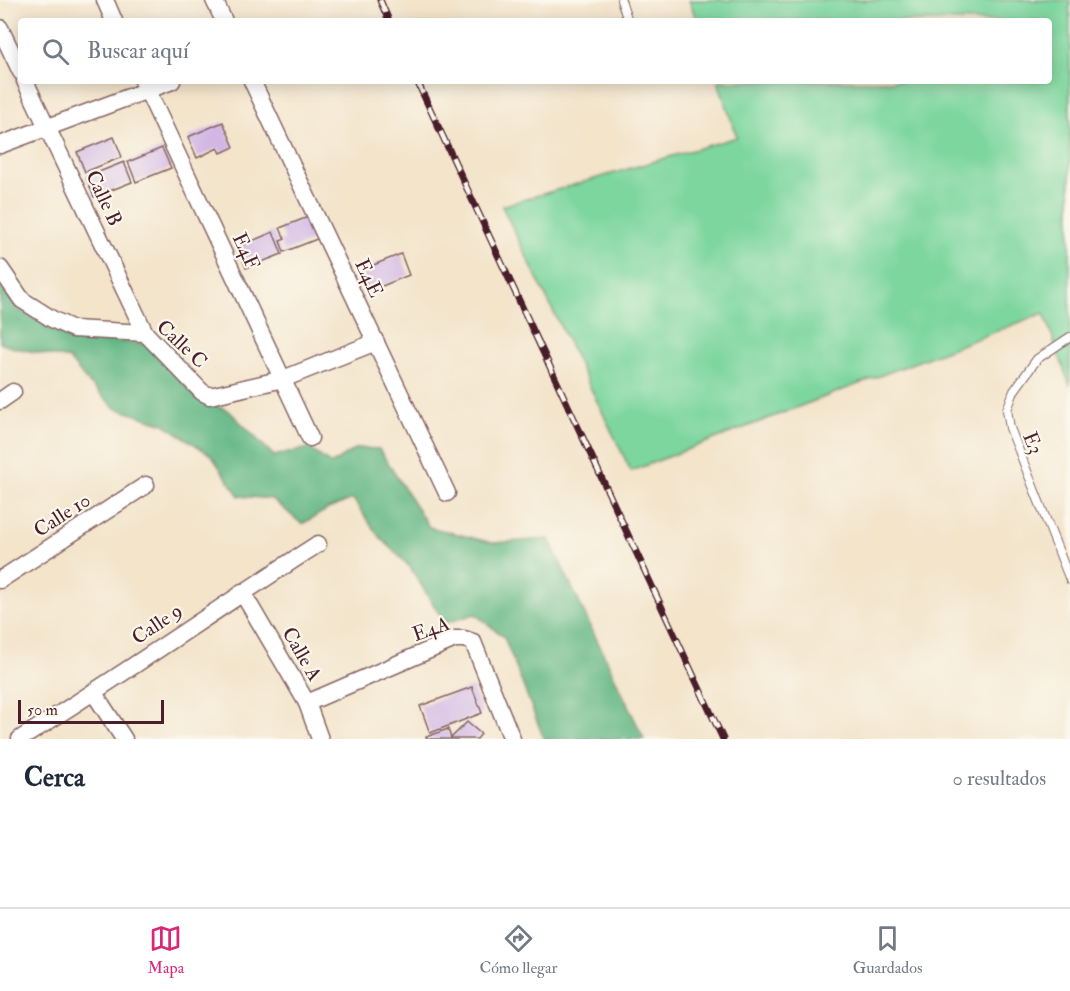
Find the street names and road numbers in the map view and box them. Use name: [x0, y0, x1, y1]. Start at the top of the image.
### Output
street label: Calle B: [80, 166, 128, 230]
street label: E4F: [227, 229, 265, 274]
street label: E4E: [349, 255, 389, 301]
street label: Calle C: [151, 314, 213, 374]
street label: E3: [1017, 428, 1049, 458]
street label: Calle 10: [29, 487, 95, 543]
street label: Calle 9: [127, 598, 187, 650]
street label: E4A: [409, 611, 453, 647]
street label: Calle A: [277, 623, 328, 686]

